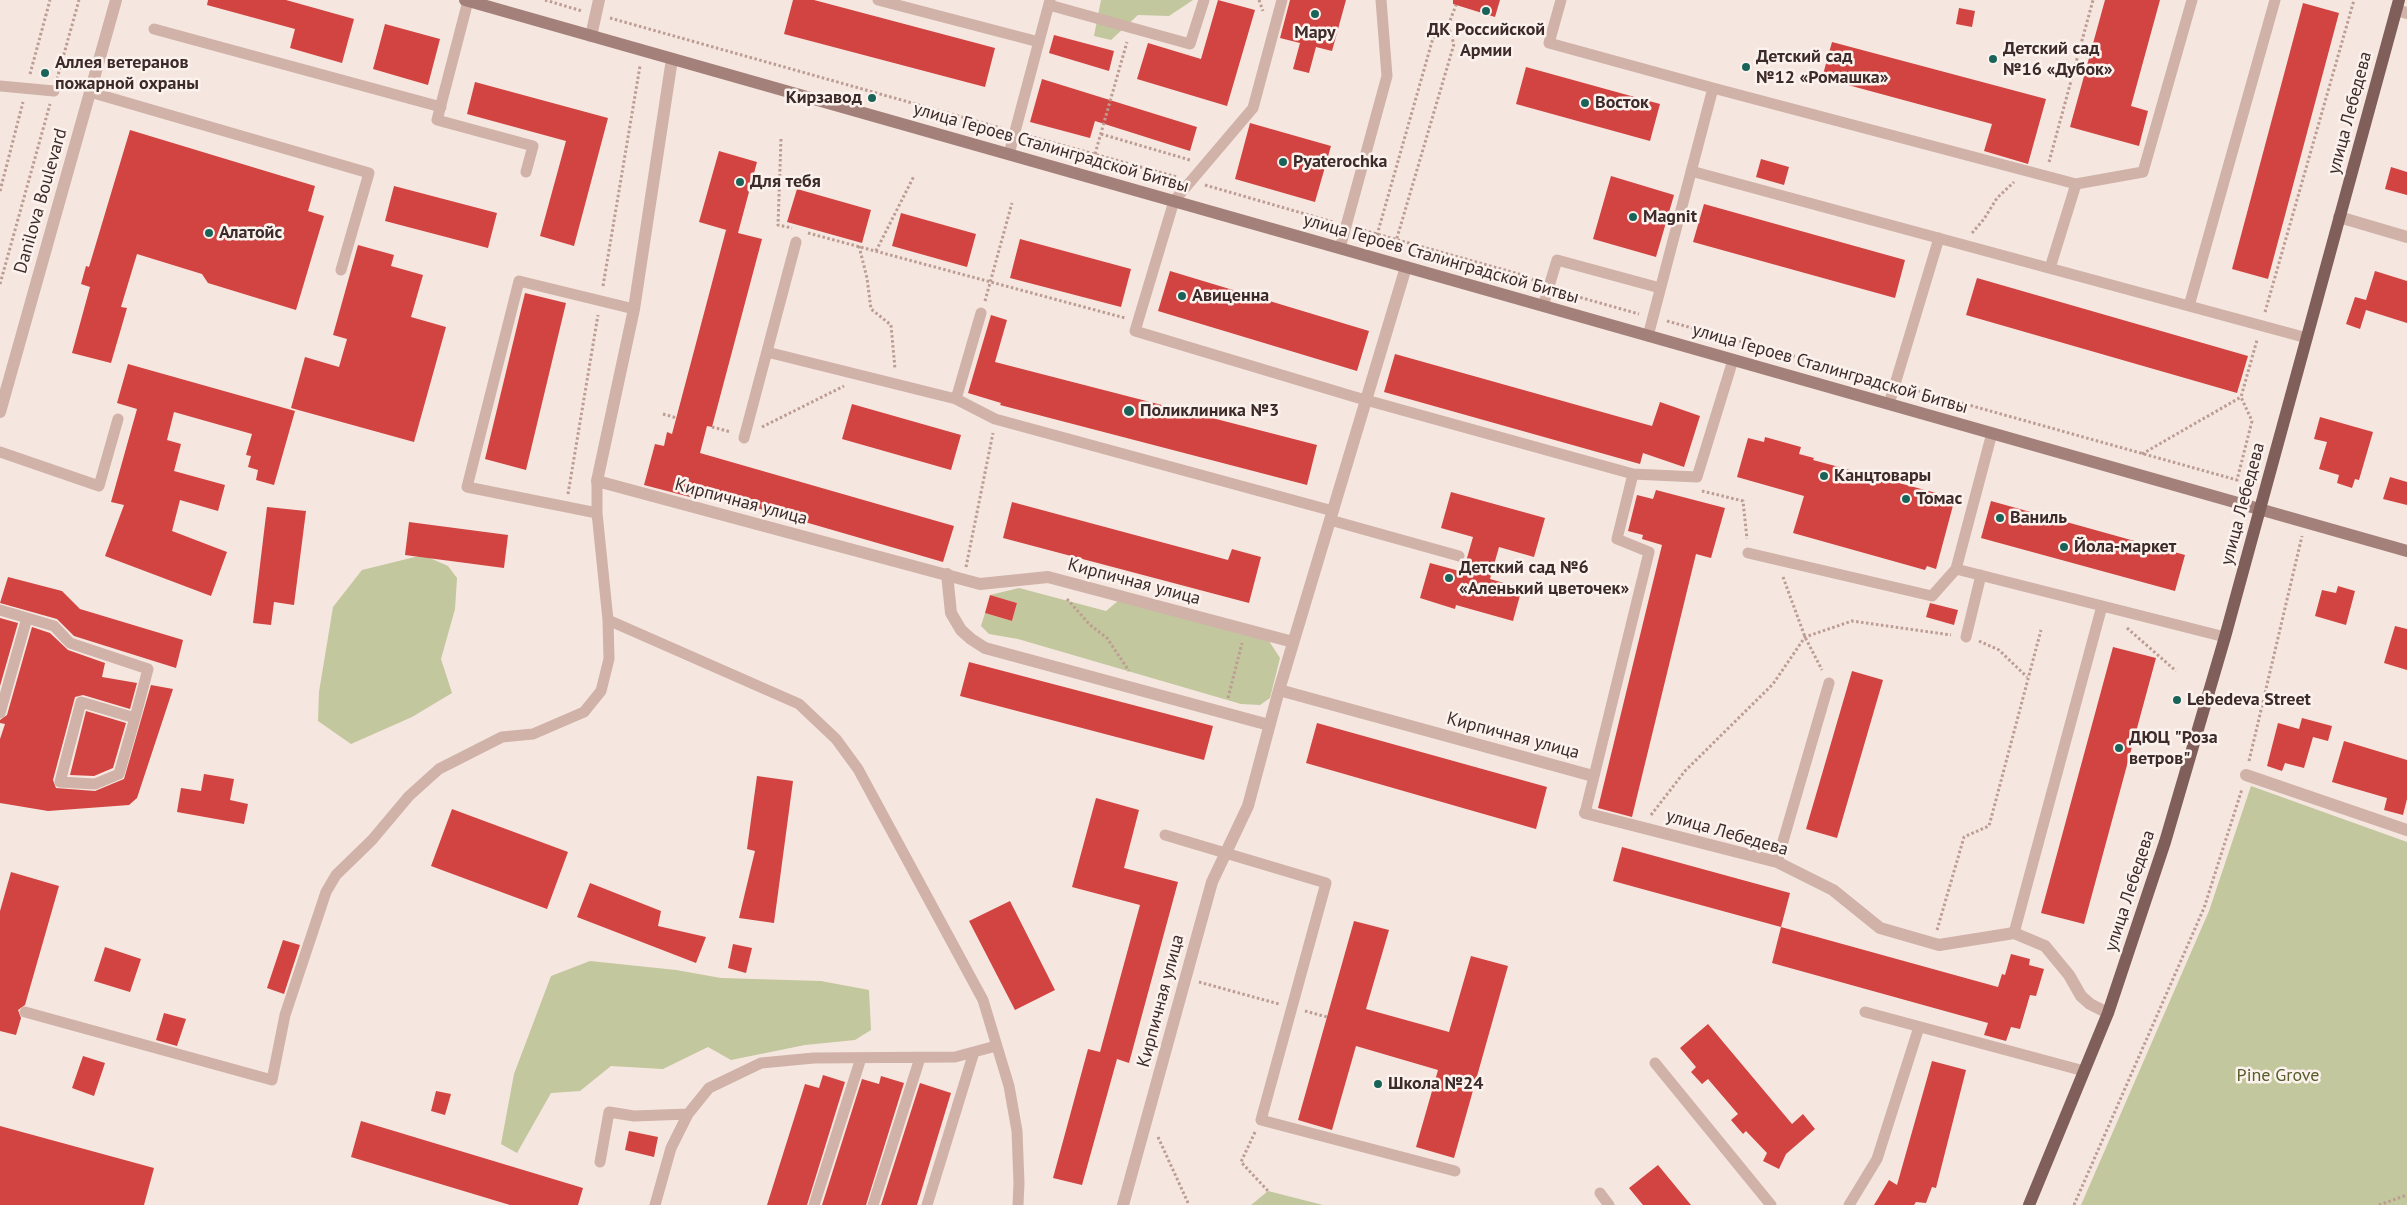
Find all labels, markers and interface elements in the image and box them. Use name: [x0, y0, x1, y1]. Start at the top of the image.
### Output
marker: ДК Российской Армии: [1480, 5, 1492, 17]
marker: Мару: [1309, 8, 1321, 20]
place label: ДК Российской Армии: [1427, 19, 1545, 62]
place label: Мару: [1294, 22, 1336, 44]
place label: Детский сад №16 «Дубок»: [2003, 38, 2113, 80]
place label: Детский сад №12 «Ромашка»: [1756, 46, 1889, 88]
street label: улица Лебедева: [2323, 49, 2377, 177]
place label: Аллея ветеранов пожарной охраны: [55, 52, 199, 94]
marker: Детский сад №16 «Дубок»: [1987, 53, 1999, 65]
marker: Детский сад №12 «Ромашка»: [1740, 61, 1752, 73]
marker: Аллея ветеранов пожарной охраны: [39, 67, 51, 79]
place label: Кирзавод: [786, 87, 862, 109]
marker: Кирзавод: [866, 92, 878, 104]
place label: Восток: [1595, 92, 1649, 114]
marker: Восток: [1579, 97, 1591, 109]
street label: улица Героев Сталинградской Битвы: [911, 98, 1191, 198]
street label: Danilova Boulevard: [10, 126, 72, 276]
place label: Pyaterochka: [1293, 151, 1388, 173]
marker: Pyaterochka: [1277, 156, 1289, 168]
place label: Для тебя: [750, 171, 821, 193]
marker: Для тебя: [734, 176, 746, 188]
place label: Magnit: [1643, 206, 1697, 228]
street label: улица Героев Сталинградской Битвы: [1301, 209, 1581, 309]
marker: Magnit: [1627, 211, 1639, 223]
place label: Алатойс: [219, 222, 282, 244]
marker: Алатойс: [203, 227, 215, 239]
place label: Авиценна: [1192, 285, 1269, 307]
marker: Авиценна: [1176, 290, 1188, 302]
street label: улица Героев Сталинградской Битвы: [1690, 319, 1970, 419]
place label: Поликлиника №3: [1140, 400, 1279, 422]
marker: Поликлиника №3: [1122, 404, 1136, 418]
street label: улица Лебедева: [2216, 440, 2270, 568]
place label: Канцтовары: [1834, 465, 1931, 487]
marker: Канцтовары: [1818, 470, 1830, 482]
street label: Кирпичная улица: [672, 474, 810, 530]
place label: Томас: [1916, 488, 1962, 510]
marker: Томас: [1900, 493, 1912, 505]
place label: Ваниль: [2010, 507, 2067, 529]
marker: Ваниль: [1994, 512, 2006, 524]
place label: Йола-маркет: [2074, 536, 2176, 558]
marker: Йола-маркет: [2058, 541, 2070, 553]
street label: Кирпичная улица: [1065, 554, 1203, 610]
place label: Детский сад №6 «Аленький цветочек»: [1459, 557, 1629, 600]
marker: Детский сад №6 «Аленький цветочек»: [1443, 572, 1455, 584]
place label: Lebedeva Street: [2187, 689, 2311, 711]
marker: Lebedeva Street: [2171, 694, 2183, 706]
street label: Кирпичная улица: [1444, 708, 1582, 764]
place label: ДЮЦ "Роза ветров": [2129, 727, 2218, 770]
marker: ДЮЦ "Роза ветров": [2113, 742, 2125, 754]
street label: улица Лебедева: [1663, 805, 1791, 861]
street label: улица Лебедева: [2100, 828, 2160, 954]
street label: Кирпичная улица: [1133, 932, 1189, 1070]
park label: Pine Grove: [2237, 1065, 2319, 1087]
place label: Школа №24: [1388, 1073, 1483, 1095]
marker: Школа №24: [1372, 1078, 1384, 1090]

